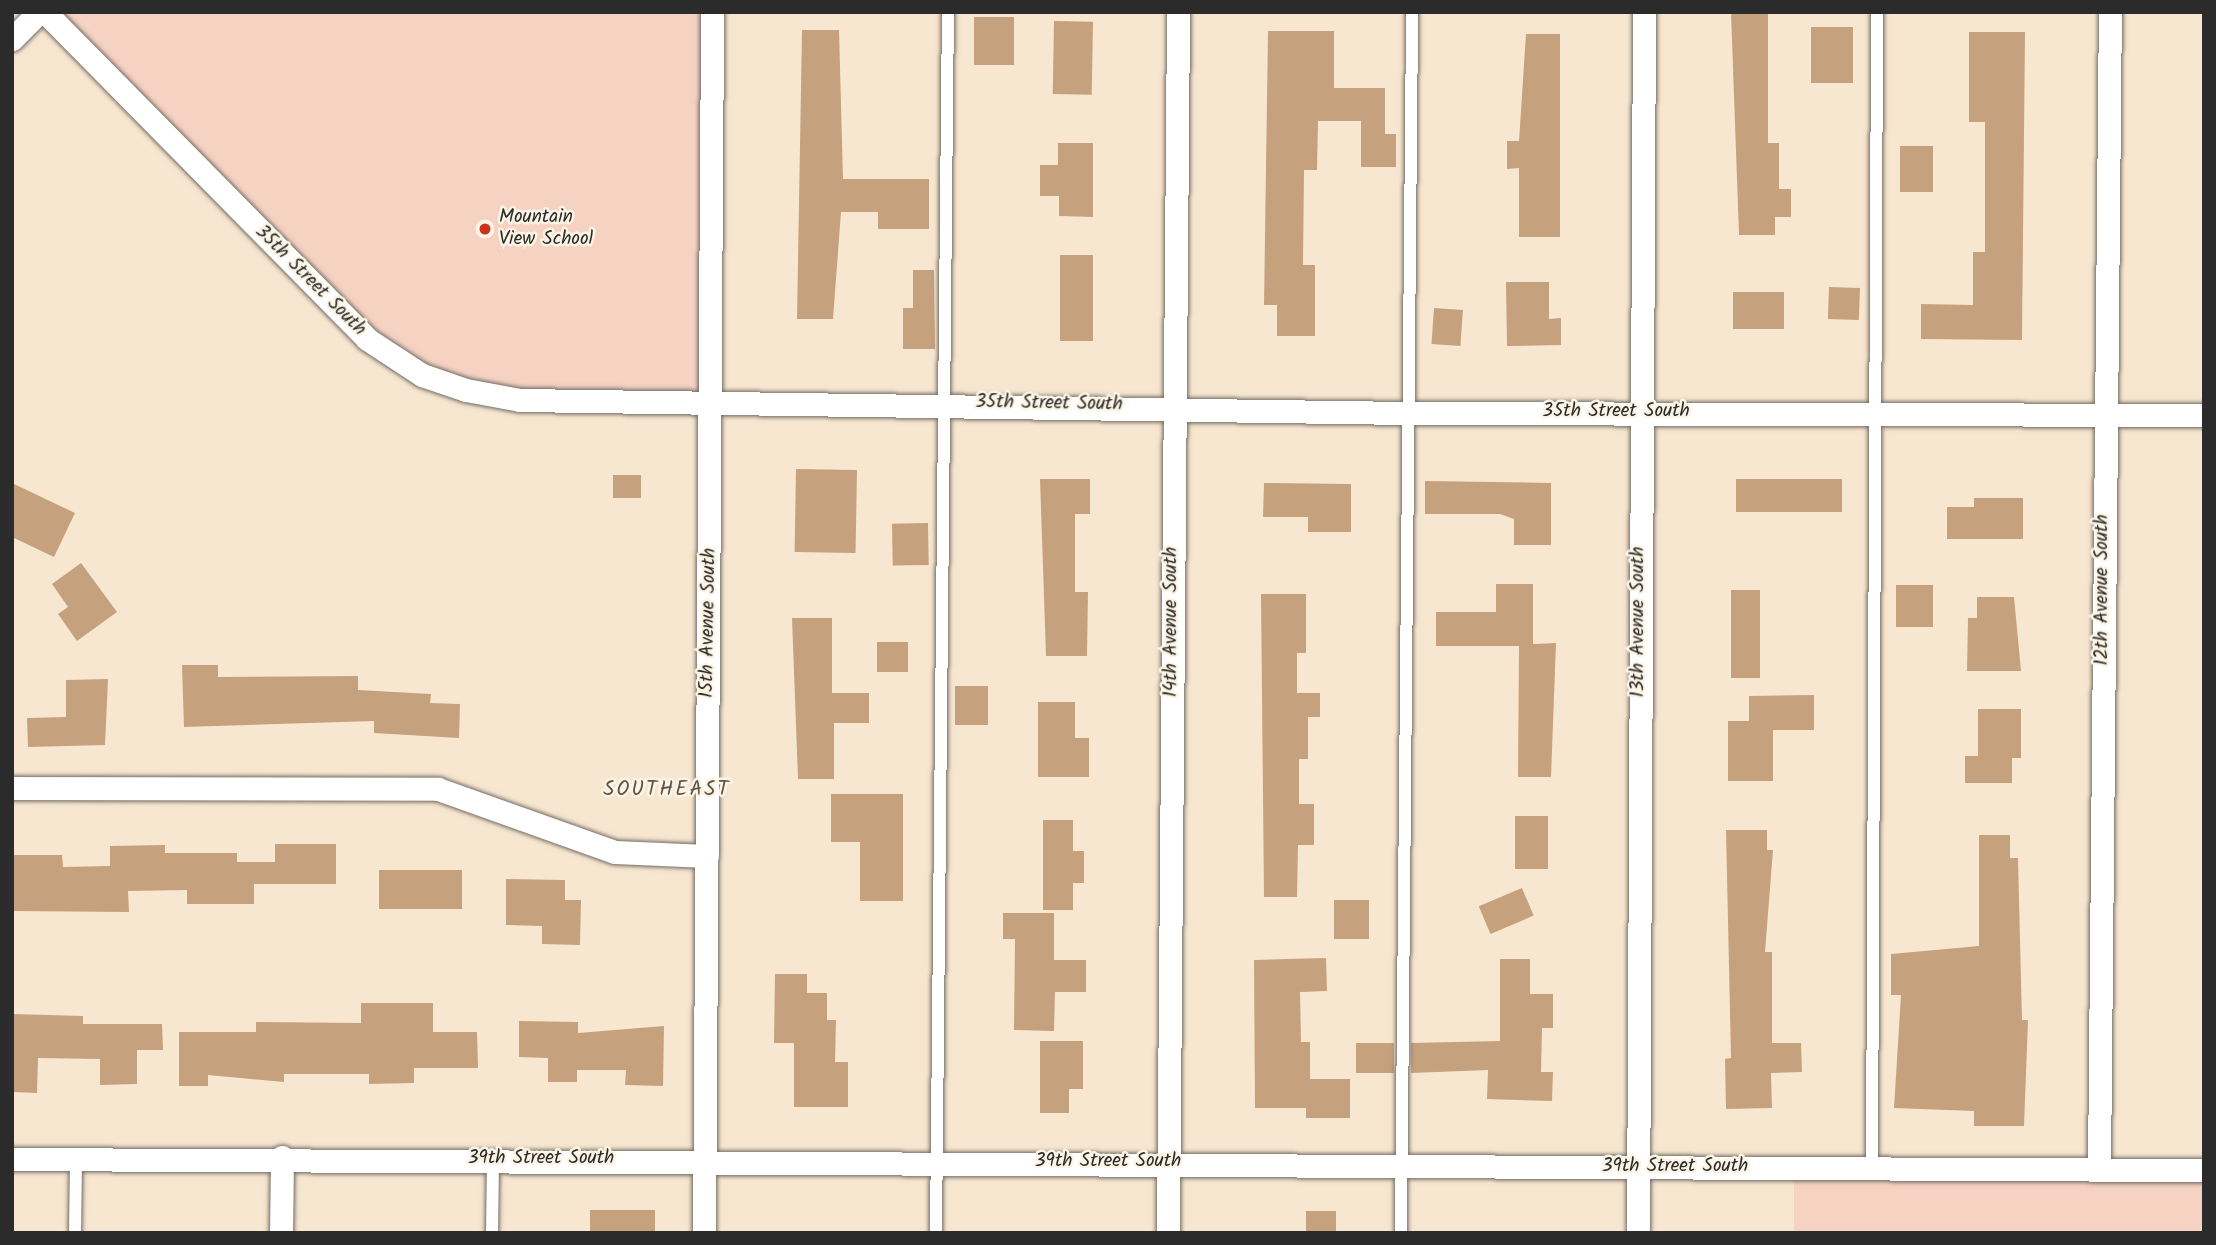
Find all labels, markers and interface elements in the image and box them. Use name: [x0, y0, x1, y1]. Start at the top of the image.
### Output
place label: Mountain View School: [499, 207, 593, 251]
street label: 35th Street South: [250, 221, 370, 341]
marker: Mountain View School: [477, 221, 493, 237]
street label: 35th Street South: [975, 391, 1123, 417]
street label: 35th Street South: [1542, 401, 1690, 423]
street label: 12th Avenue South: [2092, 514, 2114, 666]
street label: 14th Avenue South: [1161, 547, 1183, 697]
street label: 13th Avenue South: [1628, 547, 1650, 697]
street label: 15th Avenue South: [696, 548, 722, 698]
district label: SOUTHEAST: [604, 777, 730, 803]
street label: 39th Street South: [468, 1148, 614, 1170]
street label: 39th Street South: [1035, 1151, 1181, 1173]
street label: 39th Street South: [1602, 1156, 1748, 1178]

